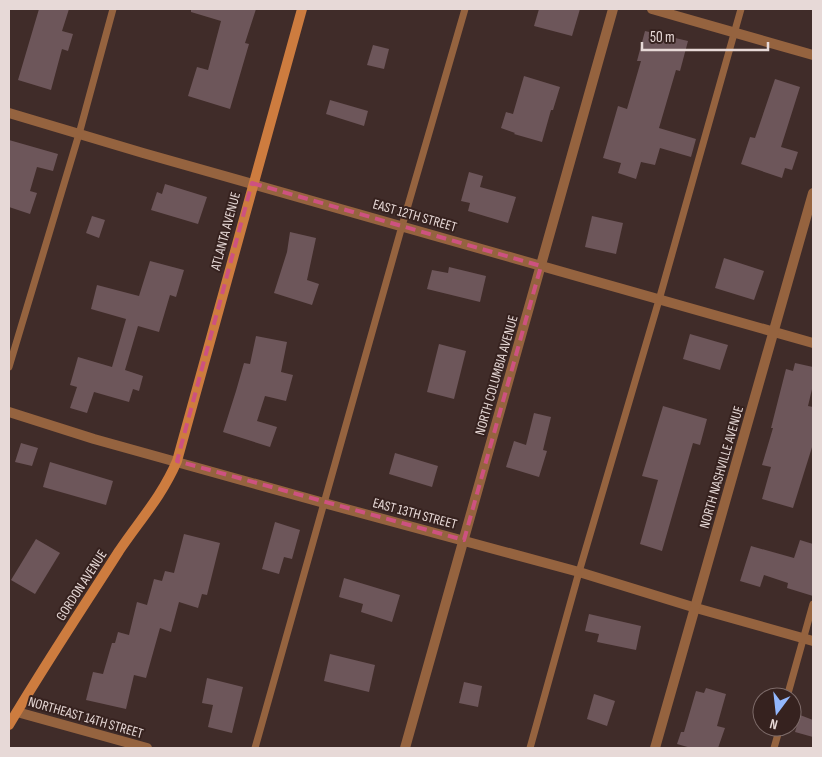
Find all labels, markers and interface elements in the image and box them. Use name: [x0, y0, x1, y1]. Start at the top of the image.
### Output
scale bar: [642, 20, 768, 52]
text: 50 m: [650, 28, 675, 47]
street label: ATLANTA AVENUE: [207, 190, 244, 273]
street label: EAST 12TH STREET: [371, 195, 459, 236]
street label: NORTH COLUMBIA AVENUE: [471, 313, 522, 437]
street label: NORTH NASHVILLE AVENUE: [696, 404, 747, 530]
street label: EAST 13TH STREET: [371, 494, 459, 533]
street label: GORDON AVENUE: [52, 546, 111, 624]
north arrow: [752, 687, 802, 737]
street label: NORTHEAST 14TH STREET: [26, 693, 146, 742]
text: N: [768, 715, 780, 733]

